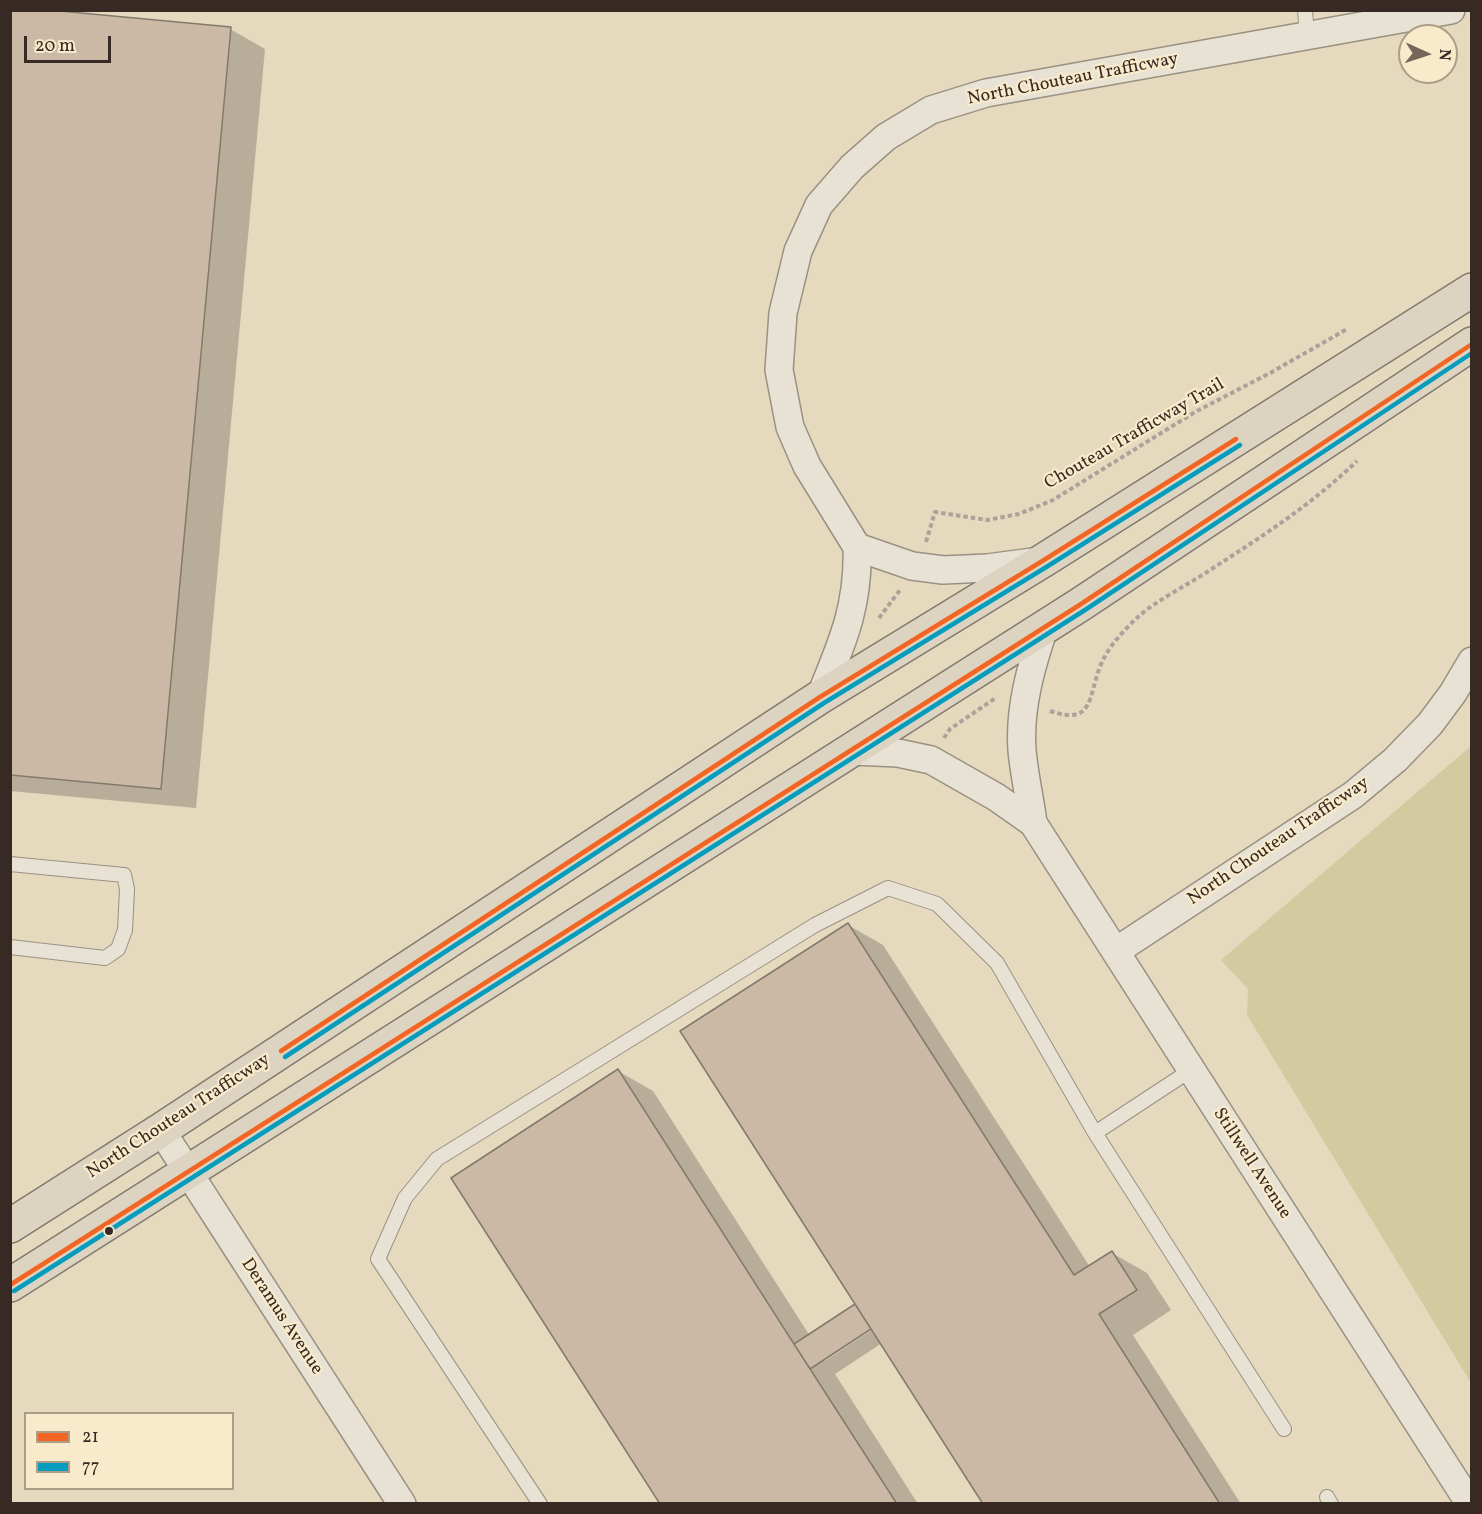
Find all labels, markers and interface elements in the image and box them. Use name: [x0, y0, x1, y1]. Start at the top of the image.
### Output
scale bar: [27, 24, 114, 62]
north arrow: [1398, 24, 1458, 84]
text: 20 m: [35, 34, 75, 59]
text: N: [1433, 48, 1455, 61]
street label: North Chouteau Trafficway: [966, 49, 1180, 111]
street label: Chouteau Trafficway Trail: [1041, 375, 1229, 495]
street label: North Chouteau Trafficway: [1184, 773, 1374, 911]
street label: North Chouteau Trafficway: [83, 1050, 275, 1184]
street label: Stillwell Avenue: [1207, 1104, 1295, 1224]
unlabelled marker: [103, 1225, 115, 1237]
street label: Deramus Avenue: [235, 1255, 327, 1379]
legend: [24, 1412, 234, 1490]
text: 21: [82, 1425, 99, 1450]
text: 77: [82, 1455, 99, 1480]

